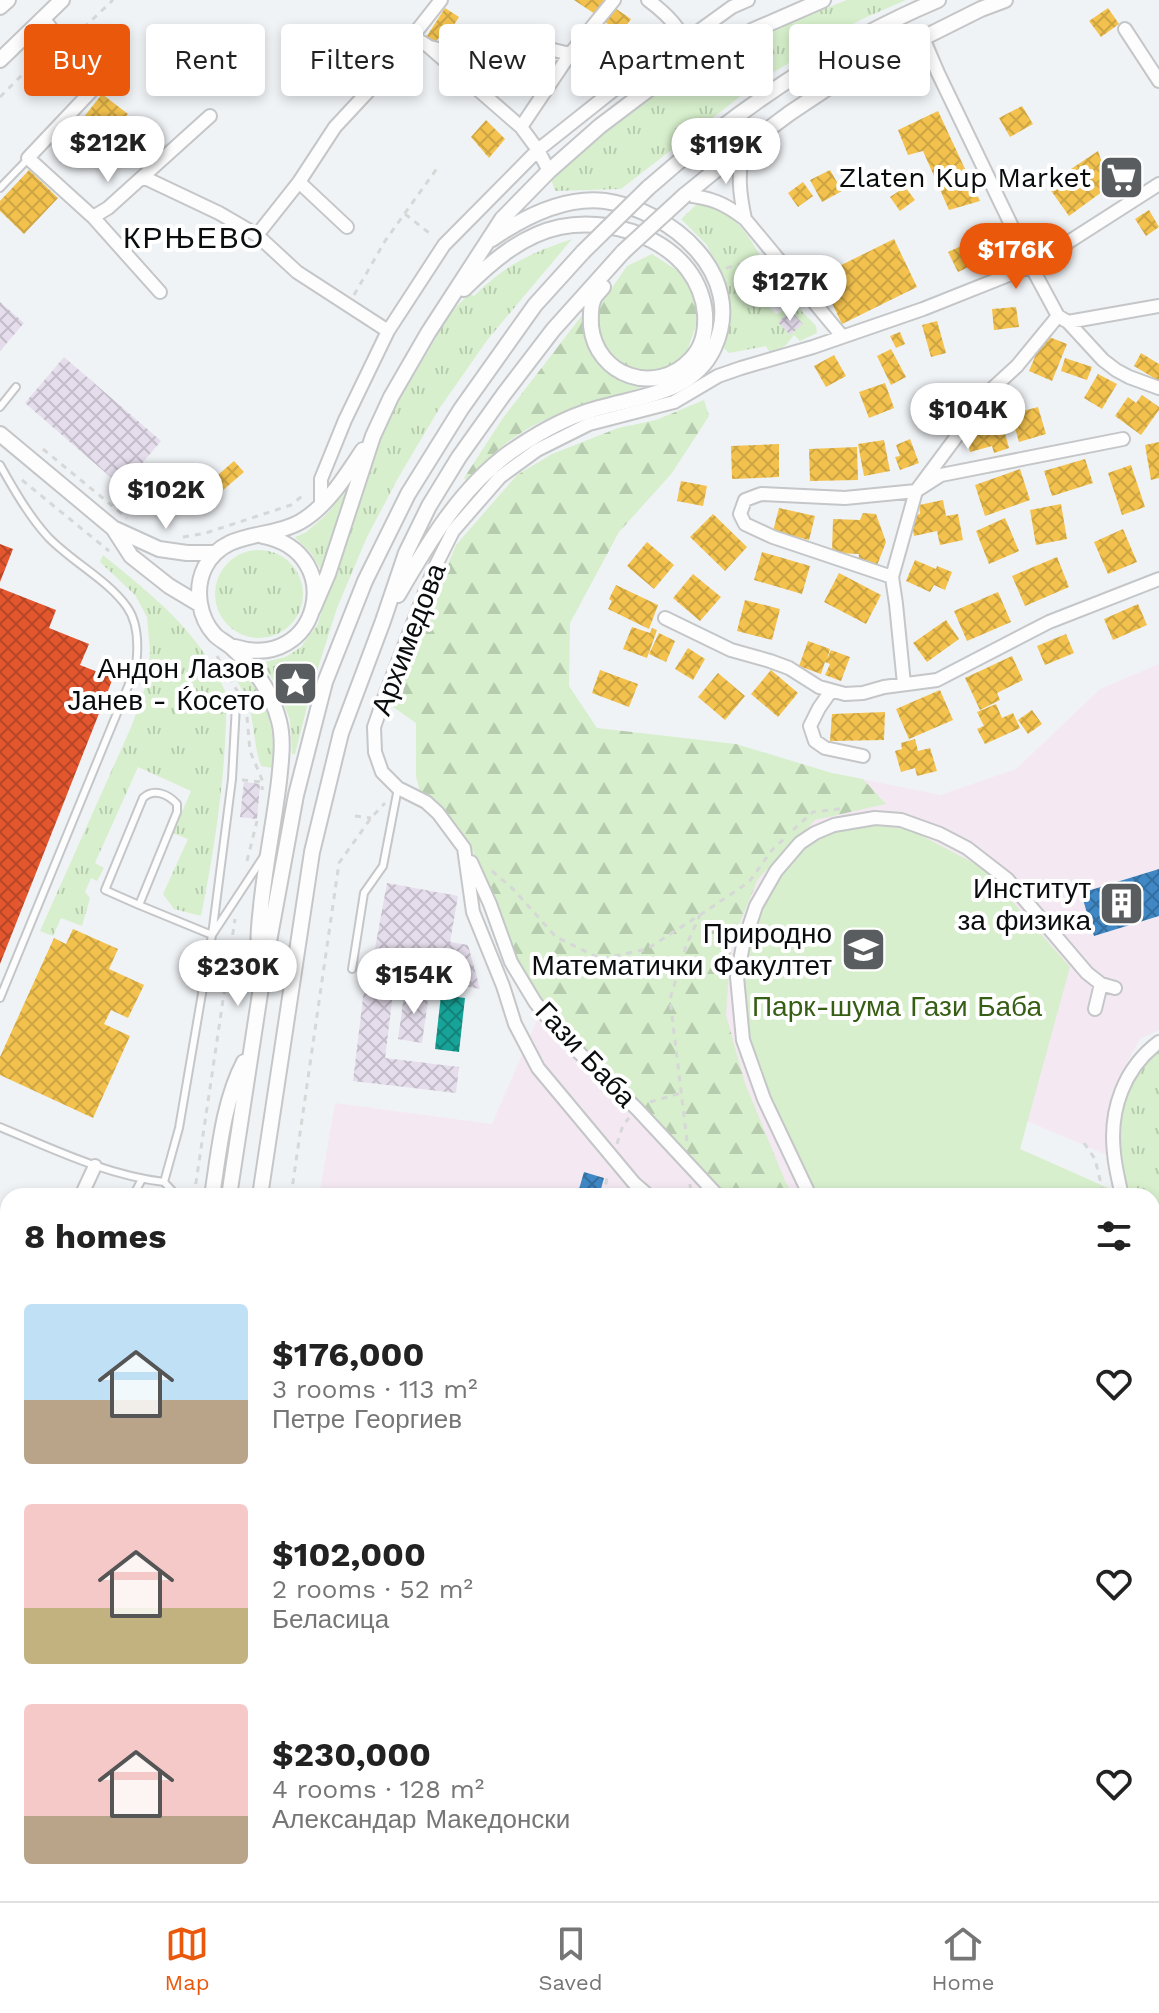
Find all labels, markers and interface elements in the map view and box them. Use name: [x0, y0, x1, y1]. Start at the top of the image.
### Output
chip: Buy: [24, 24, 130, 96]
chip: Rent: [146, 24, 265, 96]
chip: Filters: [281, 24, 423, 96]
chip: New: [439, 24, 555, 96]
chip: Apartment: [571, 24, 773, 96]
chip: House: [789, 24, 930, 96]
pin: $212K: [52, 116, 164, 184]
pin: $119K: [670, 118, 782, 186]
text: $212K: [70, 127, 146, 157]
text: $119K: [689, 129, 763, 159]
supermarket icon: Zlaten Kup Market: [1098, 153, 1146, 201]
place label: Zlaten Kup Market: [839, 161, 1091, 194]
district label: КРЊЕВО: [123, 220, 265, 255]
pin: $176K: [960, 223, 1072, 291]
text: $176K: [977, 234, 1055, 264]
pin: $127K: [734, 255, 846, 323]
text: $127K: [752, 266, 828, 296]
pin: $104K: [912, 383, 1024, 451]
text: $104K: [928, 394, 1008, 424]
pin: $102K: [110, 463, 222, 531]
text: $102K: [127, 474, 205, 504]
street label: Архимедова: [364, 558, 453, 720]
place label: Андон Лазов Јанев - Ќосето: [68, 652, 265, 717]
place icon: Андон Лазов Јанев - Ќосето: [272, 660, 320, 708]
place label: Институт за физика: [957, 872, 1091, 937]
building icon: Институт за физика: [1098, 880, 1146, 928]
place label: Природно Математички Факултет: [532, 917, 832, 982]
school or university icon: Природно Математички Факултет: [839, 925, 887, 973]
pin: $230K: [182, 940, 294, 1008]
pin: $154K: [358, 948, 470, 1016]
text: $230K: [197, 951, 279, 981]
text: $154K: [375, 959, 453, 989]
park label: Парк-шума Гази Баба: [752, 990, 1042, 1023]
street label: Гази Баба: [529, 995, 643, 1114]
icon: filters: [1092, 1214, 1136, 1258]
text: 8 homes: [24, 1216, 166, 1256]
text: $176,000: [272, 1334, 424, 1374]
icon: home: [88, 1336, 184, 1432]
icon: heart: [1092, 1362, 1136, 1406]
text: 3 rooms · 113 m²: [272, 1374, 478, 1404]
text: Петре Георгиев: [272, 1404, 462, 1434]
text: $102,000: [272, 1534, 426, 1574]
icon: home: [88, 1536, 184, 1632]
icon: heart: [1092, 1562, 1136, 1606]
text: 2 rooms · 52 m²: [272, 1574, 473, 1604]
text: Беласица: [272, 1604, 389, 1634]
text: $230,000: [272, 1734, 431, 1774]
icon: home: [88, 1736, 184, 1832]
icon: heart: [1092, 1762, 1136, 1806]
text: 4 rooms · 128 m²: [272, 1774, 484, 1804]
text: Александар Македонски: [272, 1804, 570, 1834]
tab: Map: [165, 1922, 209, 1995]
tab: Saved: [539, 1922, 602, 1995]
tab: Home: [932, 1922, 994, 1995]

